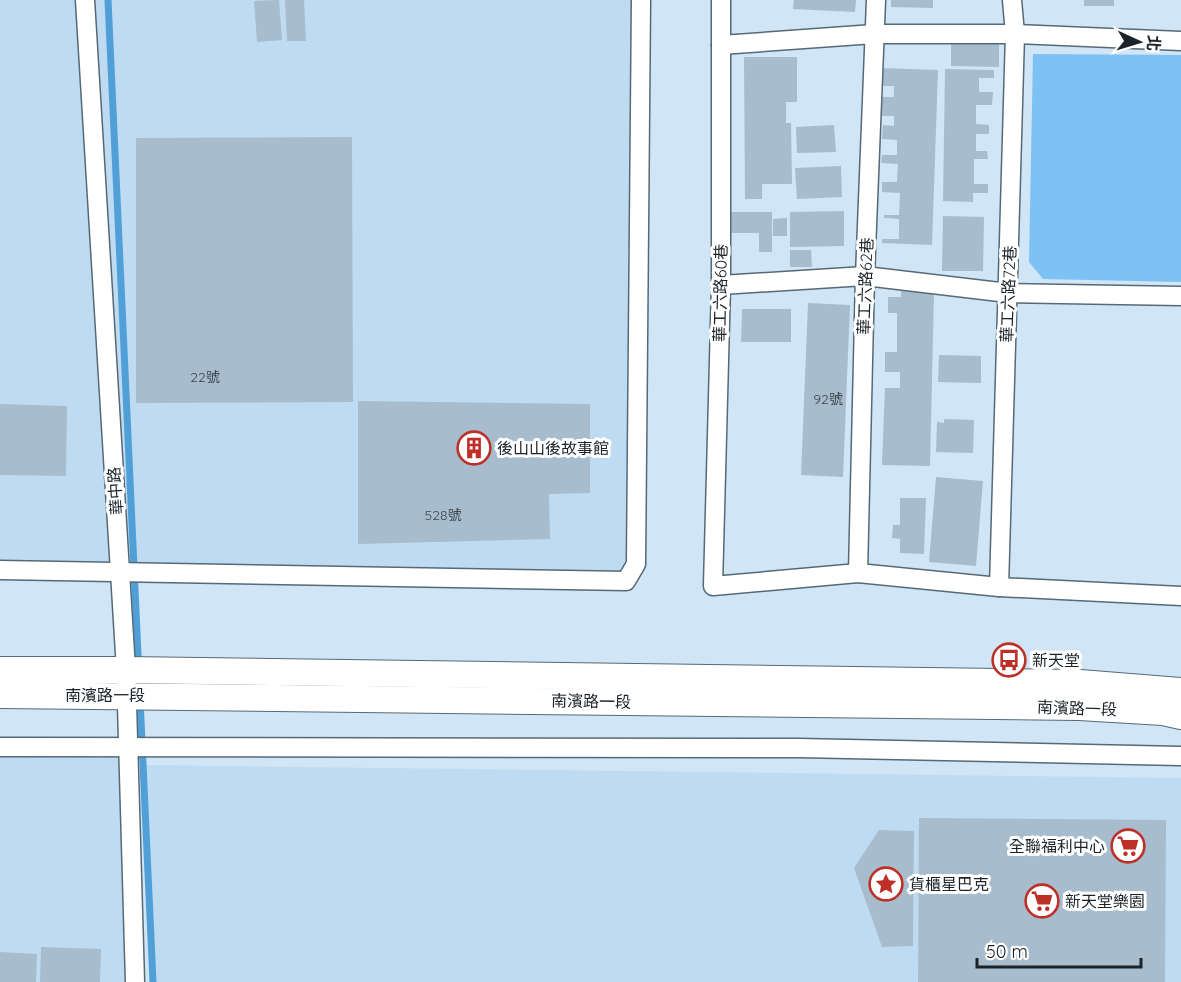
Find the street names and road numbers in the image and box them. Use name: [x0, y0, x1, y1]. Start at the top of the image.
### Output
street label: 華工六路62巷: [853, 237, 877, 335]
street label: 華工六路60巷: [709, 244, 731, 342]
street label: 華工六路72巷: [996, 245, 1020, 343]
street label: 華中路: [103, 466, 127, 516]
street label: 南濱路一段: [65, 685, 145, 705]
street label: 南濱路一段: [551, 690, 631, 712]
street label: 南濱路一段: [1037, 697, 1117, 719]

